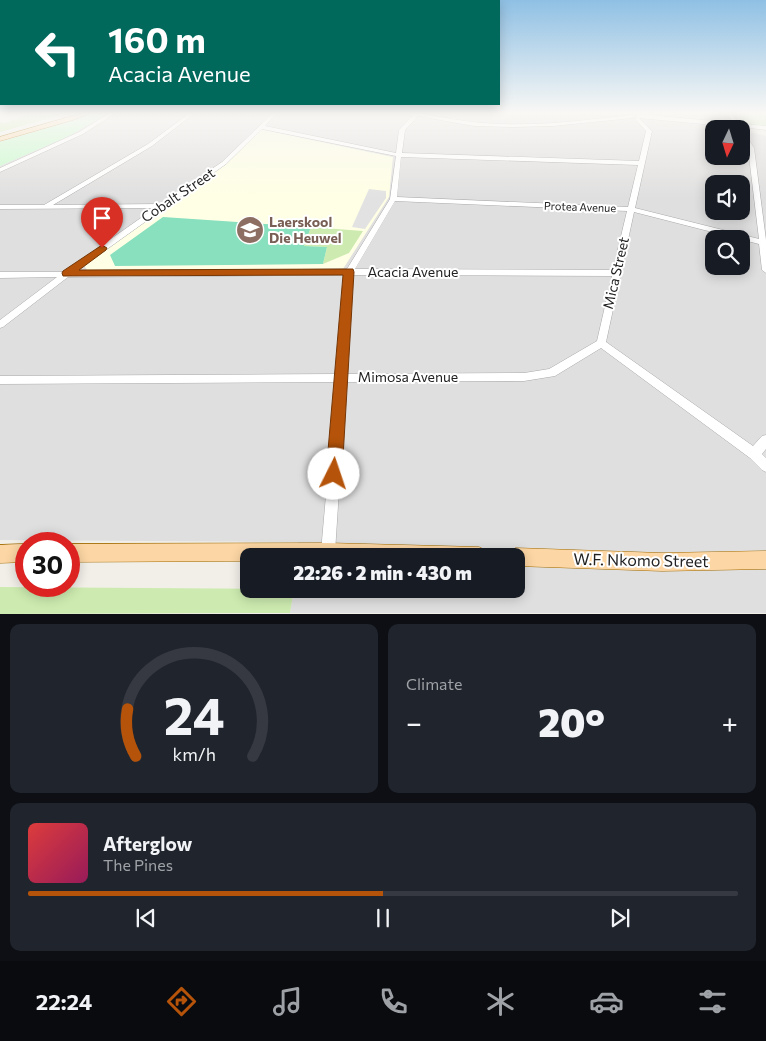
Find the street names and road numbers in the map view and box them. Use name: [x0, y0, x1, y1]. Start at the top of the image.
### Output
street label: Cobalt Street: [138, 164, 218, 225]
street label: Protea Avenue: [544, 199, 617, 214]
street label: Mica Street: [599, 235, 632, 311]
street label: Acacia Avenue: [368, 263, 458, 280]
street label: Mimosa Avenue: [358, 368, 458, 385]
street label: W.F. Nkomo Street: [573, 549, 709, 570]

